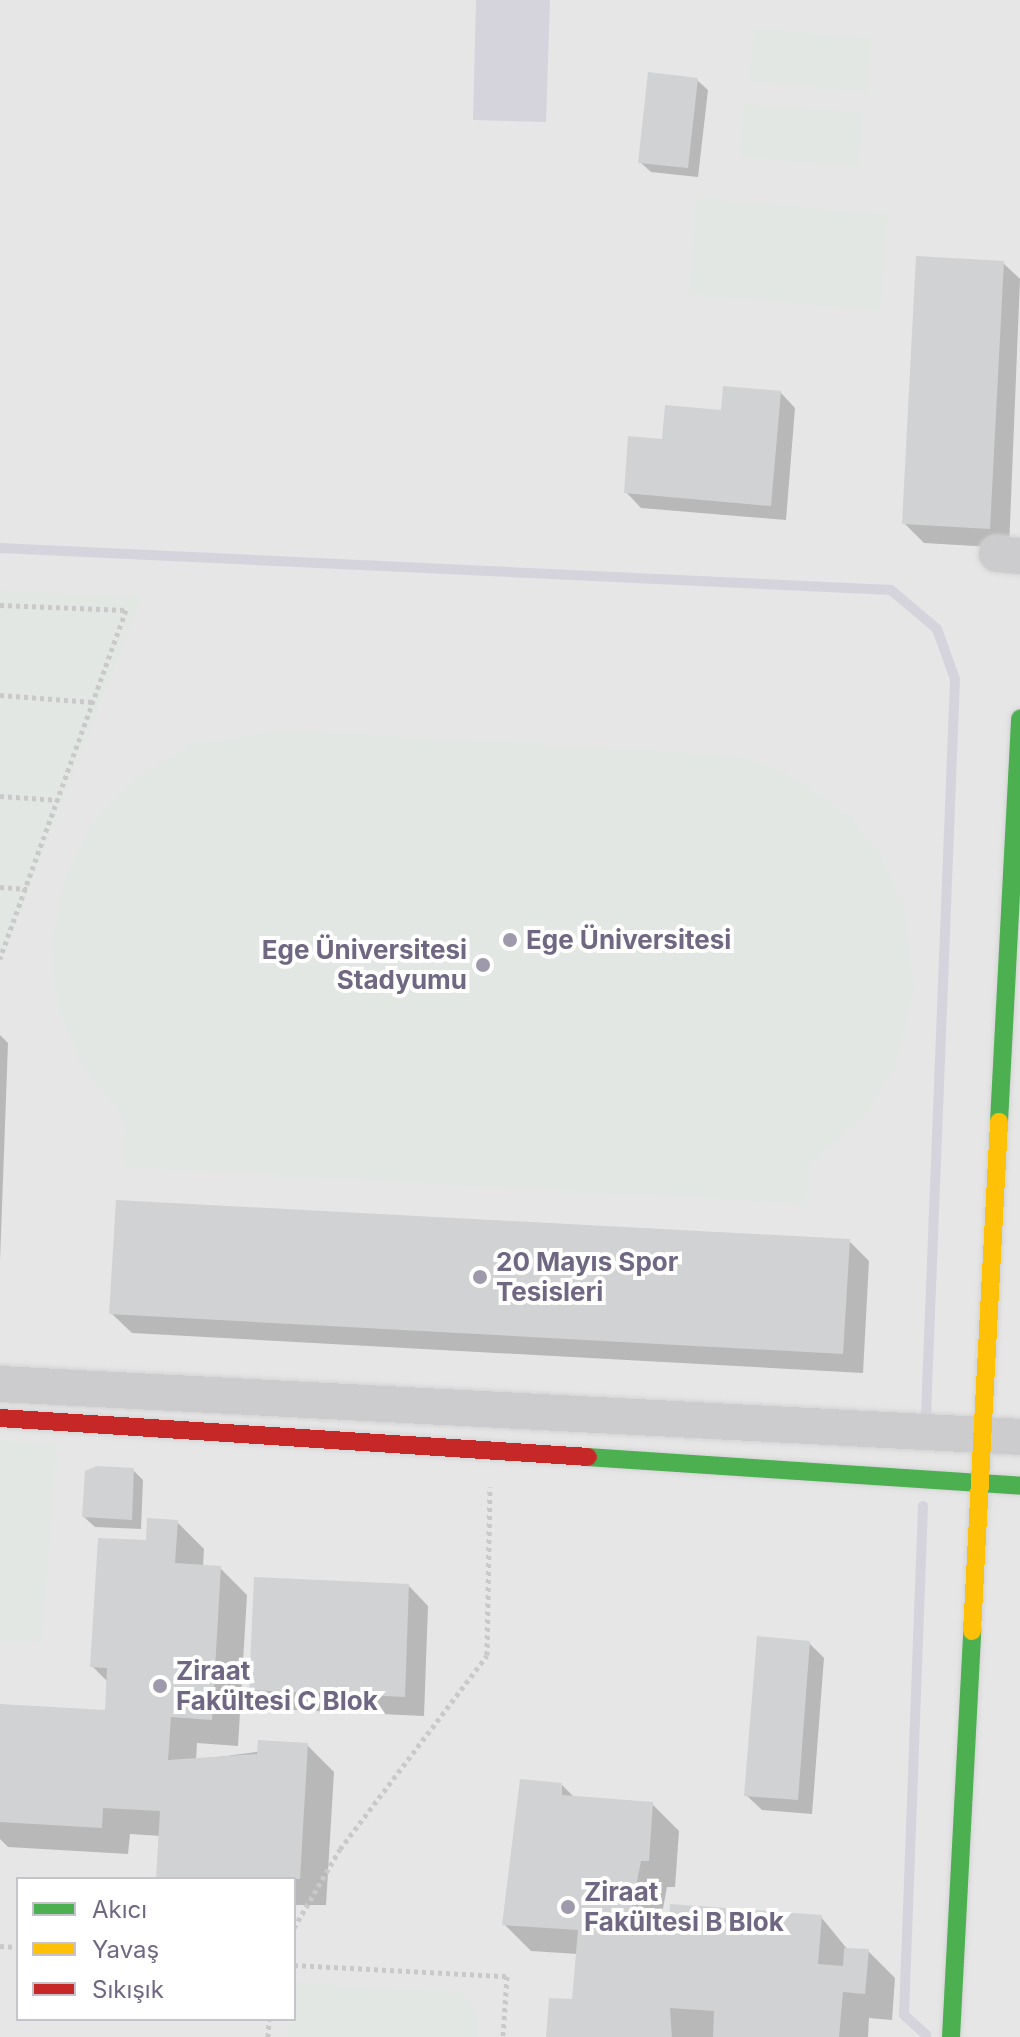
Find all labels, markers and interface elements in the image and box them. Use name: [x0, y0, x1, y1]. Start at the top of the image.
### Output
place label: Ege Üniversitesi: [526, 924, 731, 956]
marker: Ege Üniversitesi: [501, 931, 519, 949]
place label: Ege Üniversitesi Stadyumu: [262, 934, 467, 996]
marker: Ege Üniversitesi Stadyumu: [474, 956, 492, 974]
place label: 20 Mayıs Spor Tesisleri: [496, 1246, 678, 1308]
marker: 20 Mayıs Spor Tesisleri: [471, 1268, 489, 1286]
place label: Ziraat Fakültesi C Blok: [176, 1655, 378, 1716]
marker: Ziraat Fakültesi C Blok: [151, 1677, 169, 1695]
place label: Ziraat Fakültesi B Blok: [584, 1876, 784, 1938]
legend: [16, 1877, 296, 2021]
text: Akıcı: [92, 1895, 147, 1924]
marker: Ziraat Fakültesi B Blok: [559, 1898, 577, 1916]
text: Yavaş: [92, 1935, 159, 1964]
text: Sıkışık: [92, 1975, 164, 2004]

